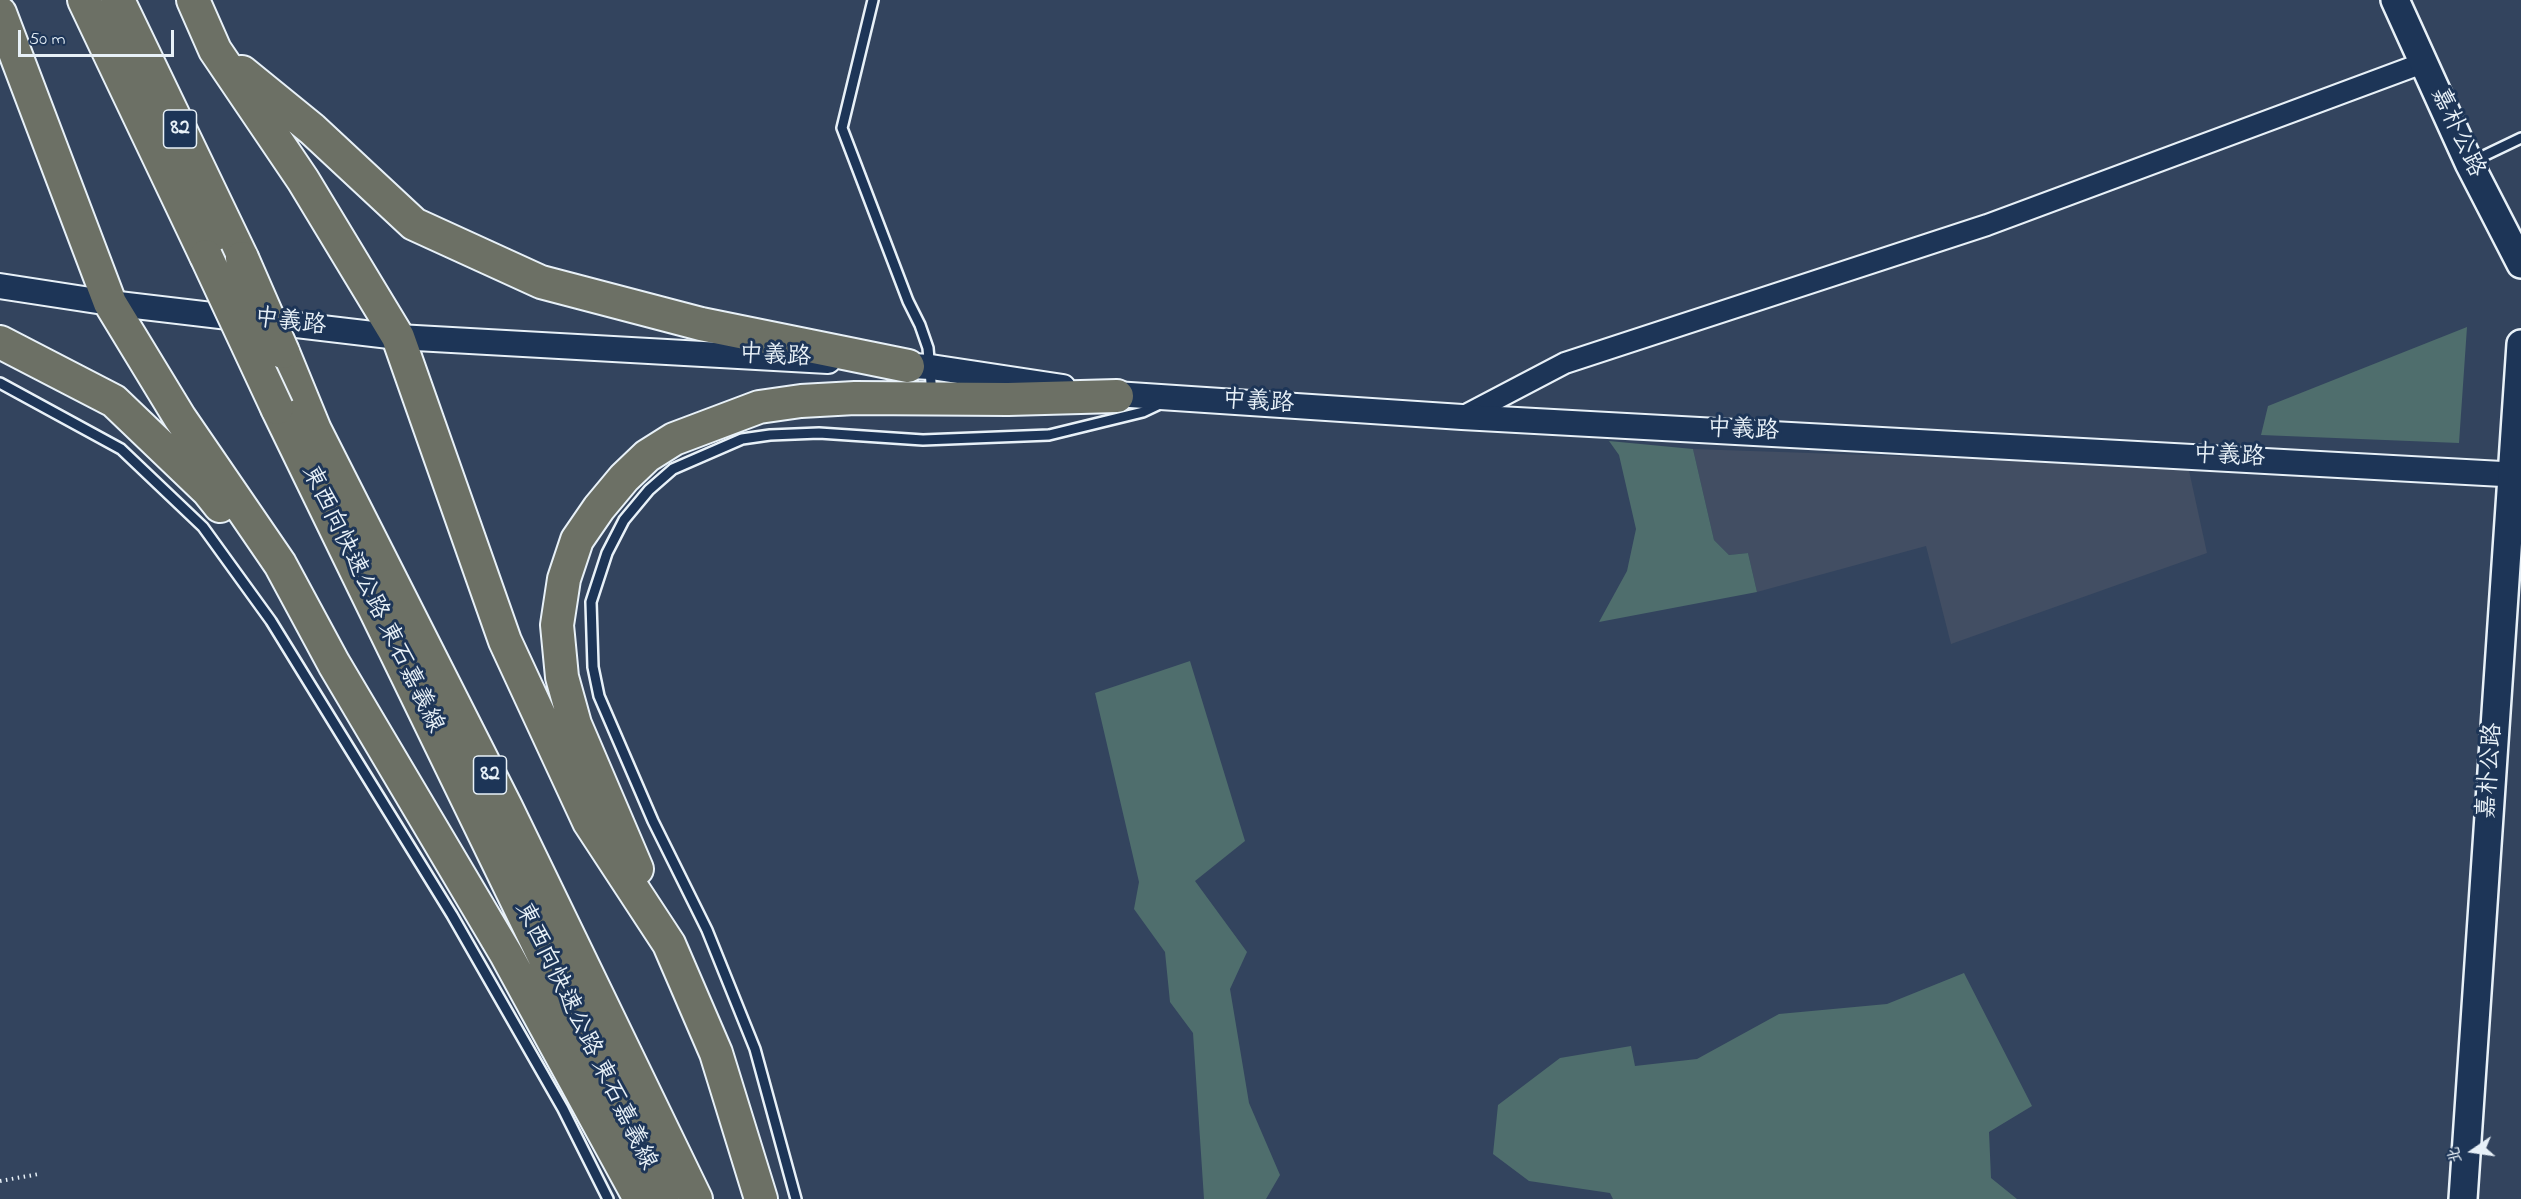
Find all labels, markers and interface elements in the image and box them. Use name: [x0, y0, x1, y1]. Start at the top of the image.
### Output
scale bar: [21, 18, 177, 56]
text: 50 m: [29, 27, 66, 53]
street label: 嘉朴公路: [2423, 83, 2489, 183]
road number: 82: [164, 110, 196, 148]
street label: 中義路: [253, 305, 327, 343]
street label: 中義路: [738, 342, 812, 374]
street label: 中義路: [1221, 387, 1295, 421]
street label: 中義路: [1706, 416, 1780, 448]
street label: 中義路: [2192, 442, 2266, 474]
street label: 東西向快速公路 東石嘉義線: [294, 462, 448, 738]
street label: 嘉朴公路: [2474, 722, 2510, 820]
road number: 82: [474, 756, 506, 794]
street label: 東西向快速公路 東石嘉義線: [507, 899, 661, 1175]
north arrow: [2443, 1121, 2503, 1181]
text: 北: [2442, 1145, 2469, 1166]

